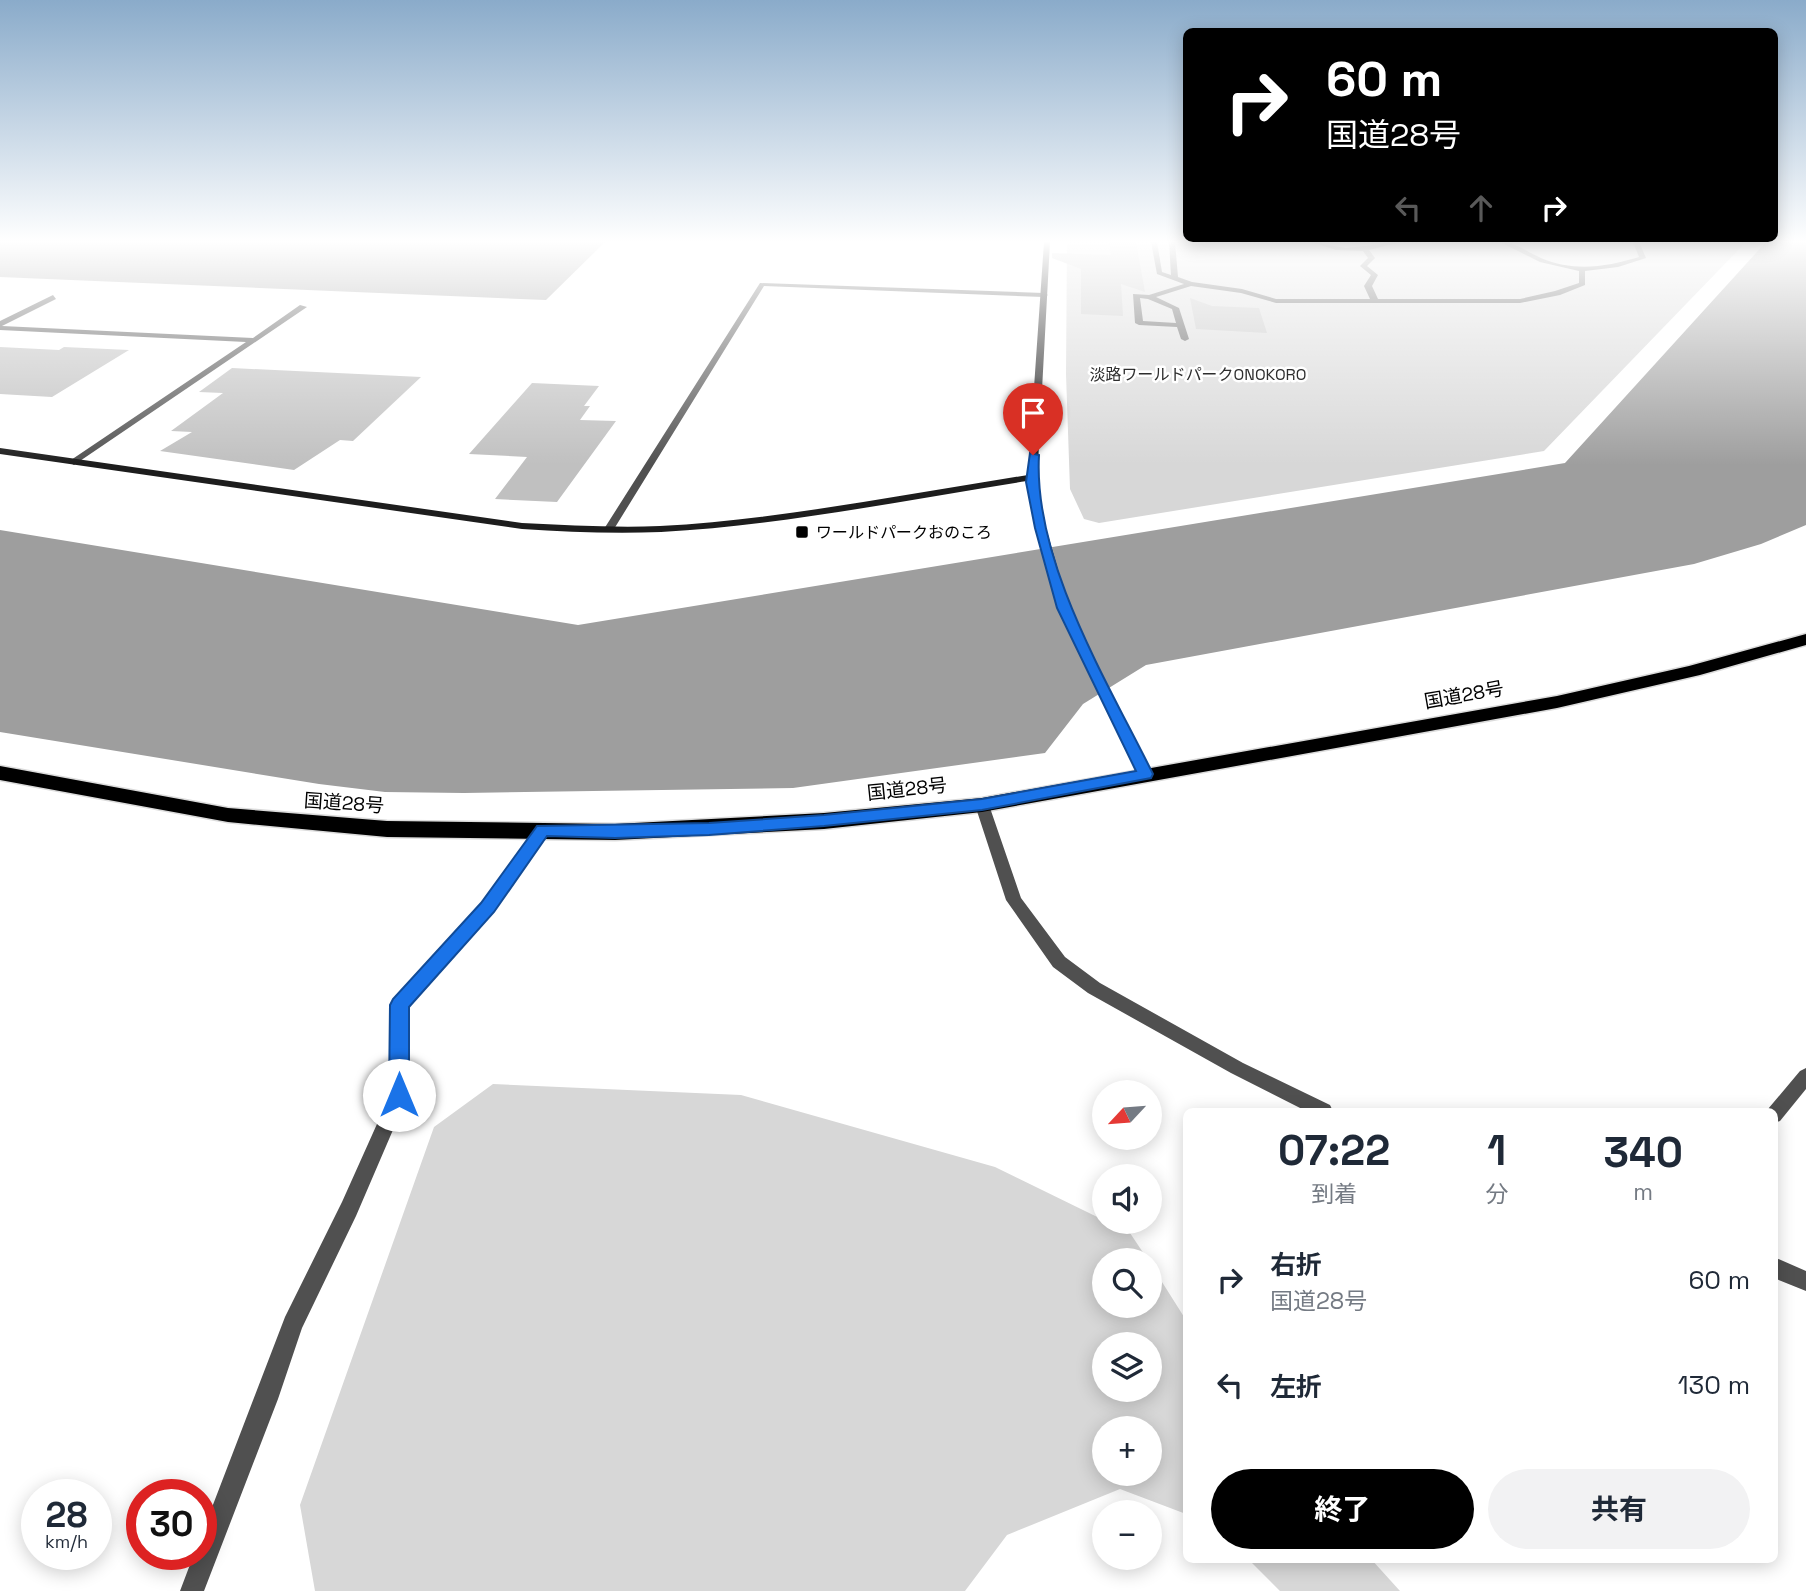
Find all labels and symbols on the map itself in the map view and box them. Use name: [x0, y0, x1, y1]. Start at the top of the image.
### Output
park label: 淡路ワールドパークONOKORO: [1090, 364, 1306, 385]
pin: [1003, 383, 1063, 455]
place label: ワールドパークおのころ: [816, 522, 992, 543]
marker: ワールドパークおのころ: [794, 524, 810, 540]
street label: 国道28号: [1422, 676, 1506, 714]
street label: 国道28号: [866, 772, 948, 806]
street label: 国道28号: [303, 788, 385, 818]
position arrow: [362, 1058, 436, 1132]
north arrow: [1092, 1080, 1162, 1150]
speed limit sign: 30: [126, 1479, 217, 1570]

